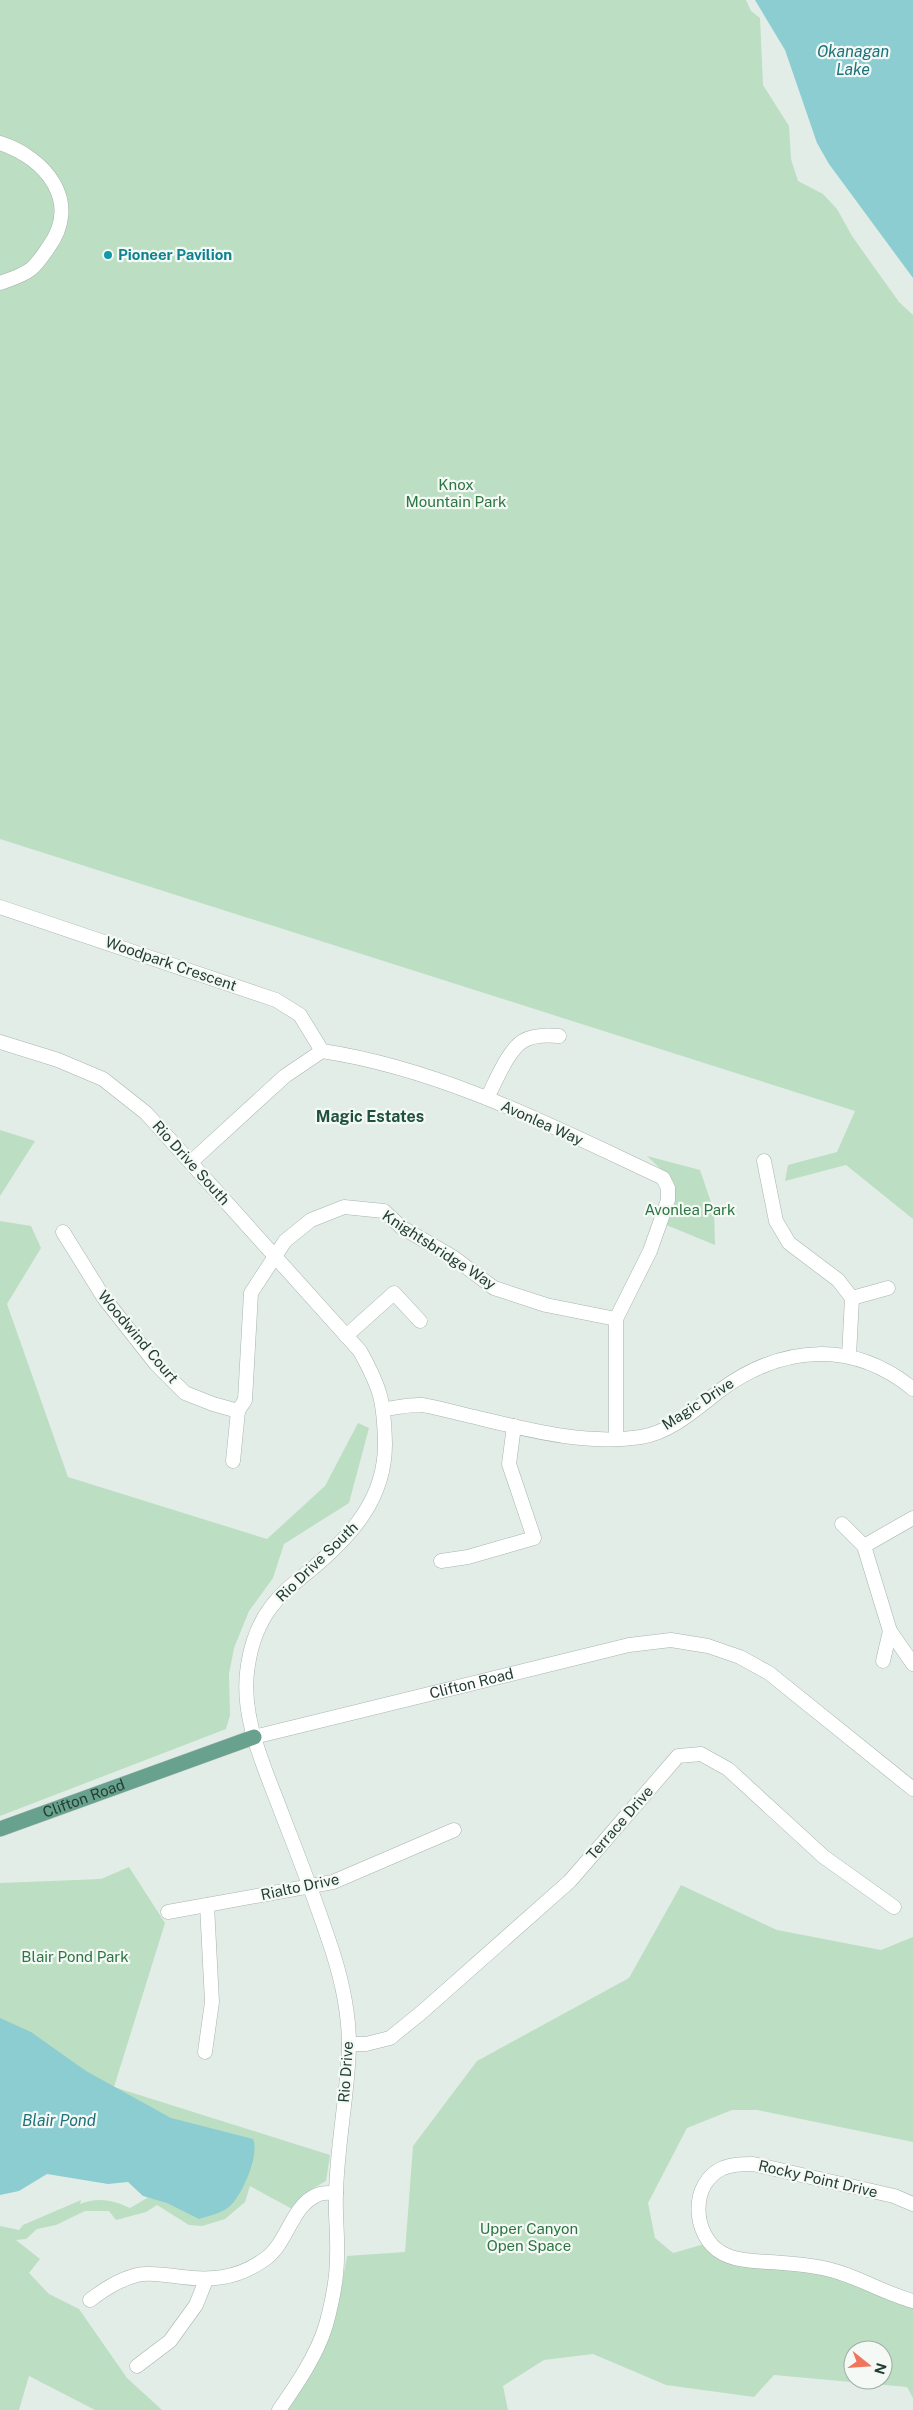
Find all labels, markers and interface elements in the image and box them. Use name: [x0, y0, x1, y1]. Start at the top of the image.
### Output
water label: Okanagan Lake: [817, 42, 889, 79]
place label: Pioneer Pavilion: [118, 246, 232, 263]
marker: Pioneer Pavilion: [102, 249, 114, 261]
park label: Knox Mountain Park: [406, 476, 506, 510]
street label: Woodpark Crescent: [103, 933, 239, 994]
street label: Avonlea Way: [498, 1097, 586, 1148]
district label: Magic Estates: [316, 1107, 424, 1126]
street label: Rio Drive South: [149, 1117, 233, 1208]
park label: Avonlea Park: [645, 1201, 735, 1218]
street label: Knightsbridge Way: [379, 1207, 499, 1293]
street label: Woodwind Court: [95, 1287, 182, 1386]
street label: Magic Drive: [659, 1374, 737, 1433]
street label: Rio Drive South: [272, 1518, 361, 1605]
street label: Clifton Road: [428, 1665, 515, 1702]
street label: Clifton Road: [40, 1776, 127, 1821]
street label: Terrace Drive: [583, 1782, 656, 1863]
street label: Rialto Drive: [259, 1870, 341, 1903]
park label: Blair Pond Park: [21, 1948, 129, 1965]
street label: Rio Drive: [335, 2041, 356, 2103]
water label: Blair Pond: [22, 2111, 97, 2130]
street label: Rocky Point Drive: [757, 2156, 880, 2201]
park label: Upper Canyon Open Space: [480, 2220, 578, 2254]
north arrow: [843, 2340, 893, 2390]
text: N: [871, 2361, 890, 2376]

